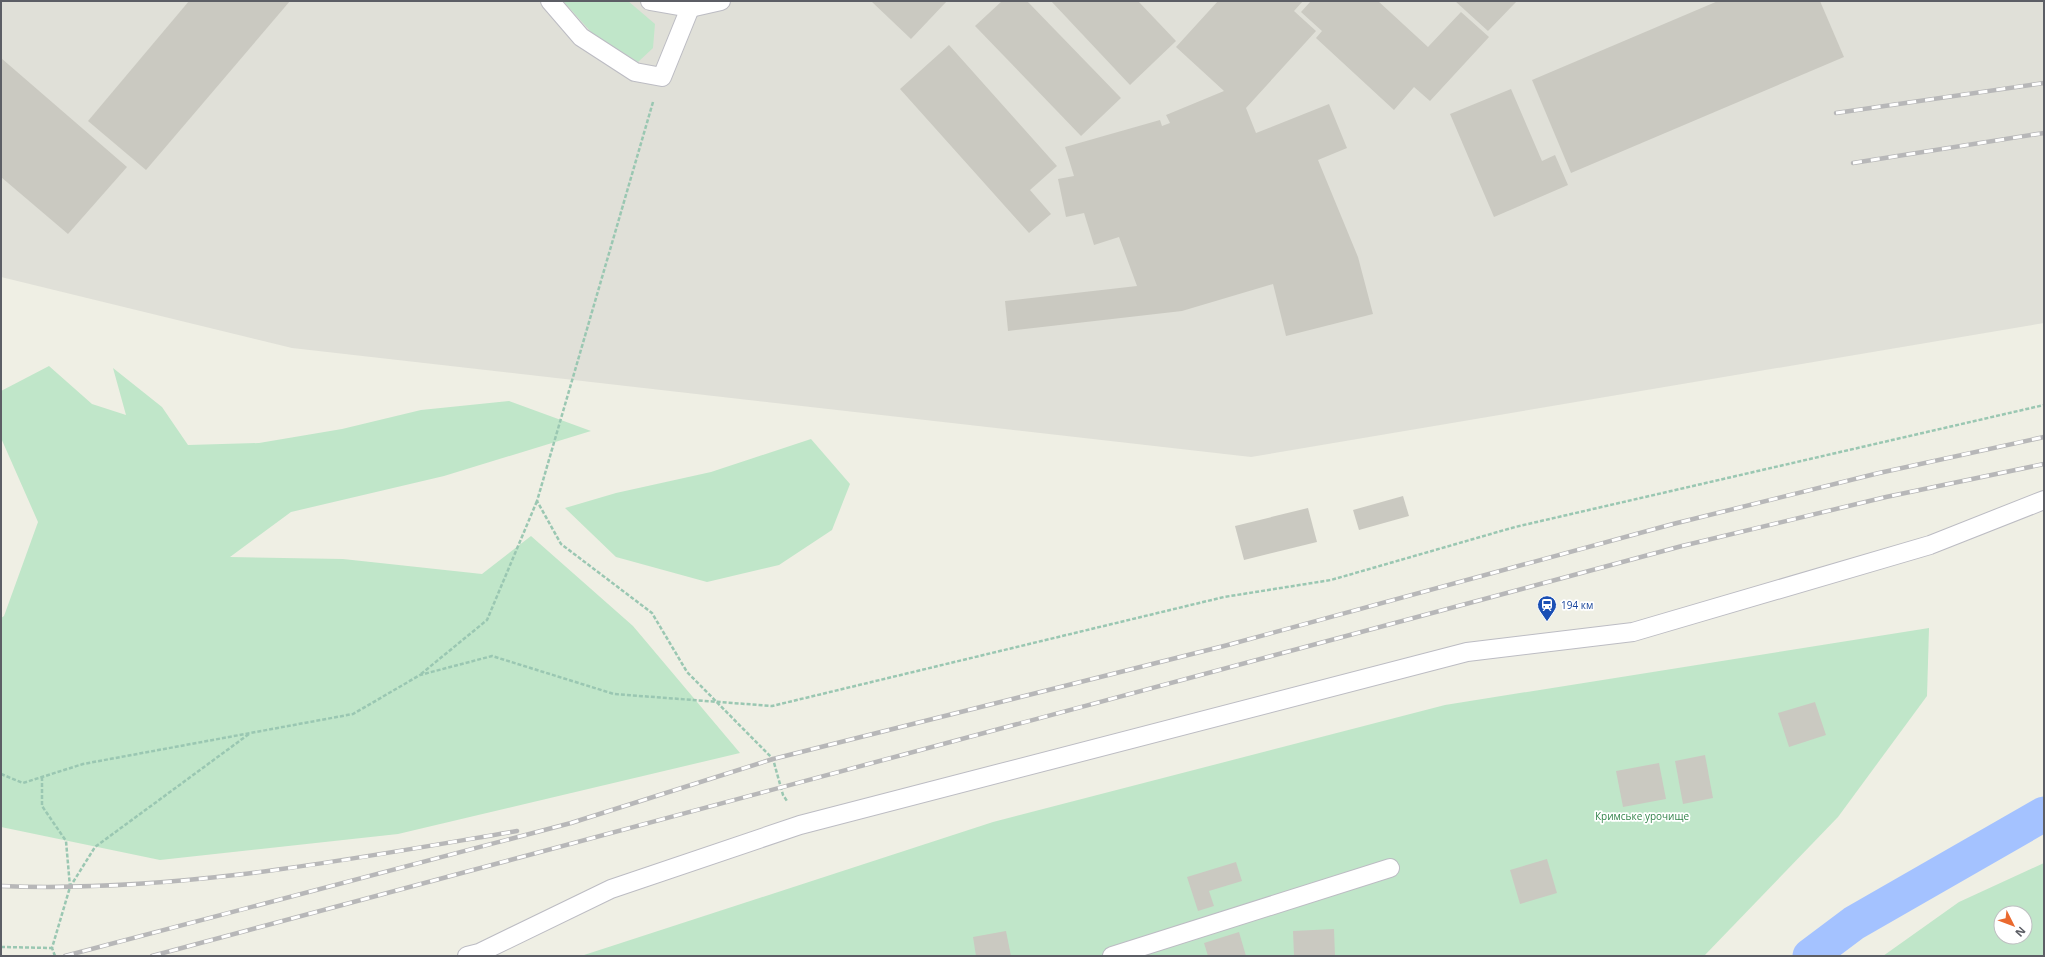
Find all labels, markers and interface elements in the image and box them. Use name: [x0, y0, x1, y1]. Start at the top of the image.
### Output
station icon: 194 км: [1536, 594, 1558, 622]
place label: 194 км: [1561, 598, 1593, 612]
park label: Кримське урочище: [1595, 809, 1689, 823]
north arrow: [1993, 905, 2033, 945]
text: N: [2012, 924, 2029, 940]

